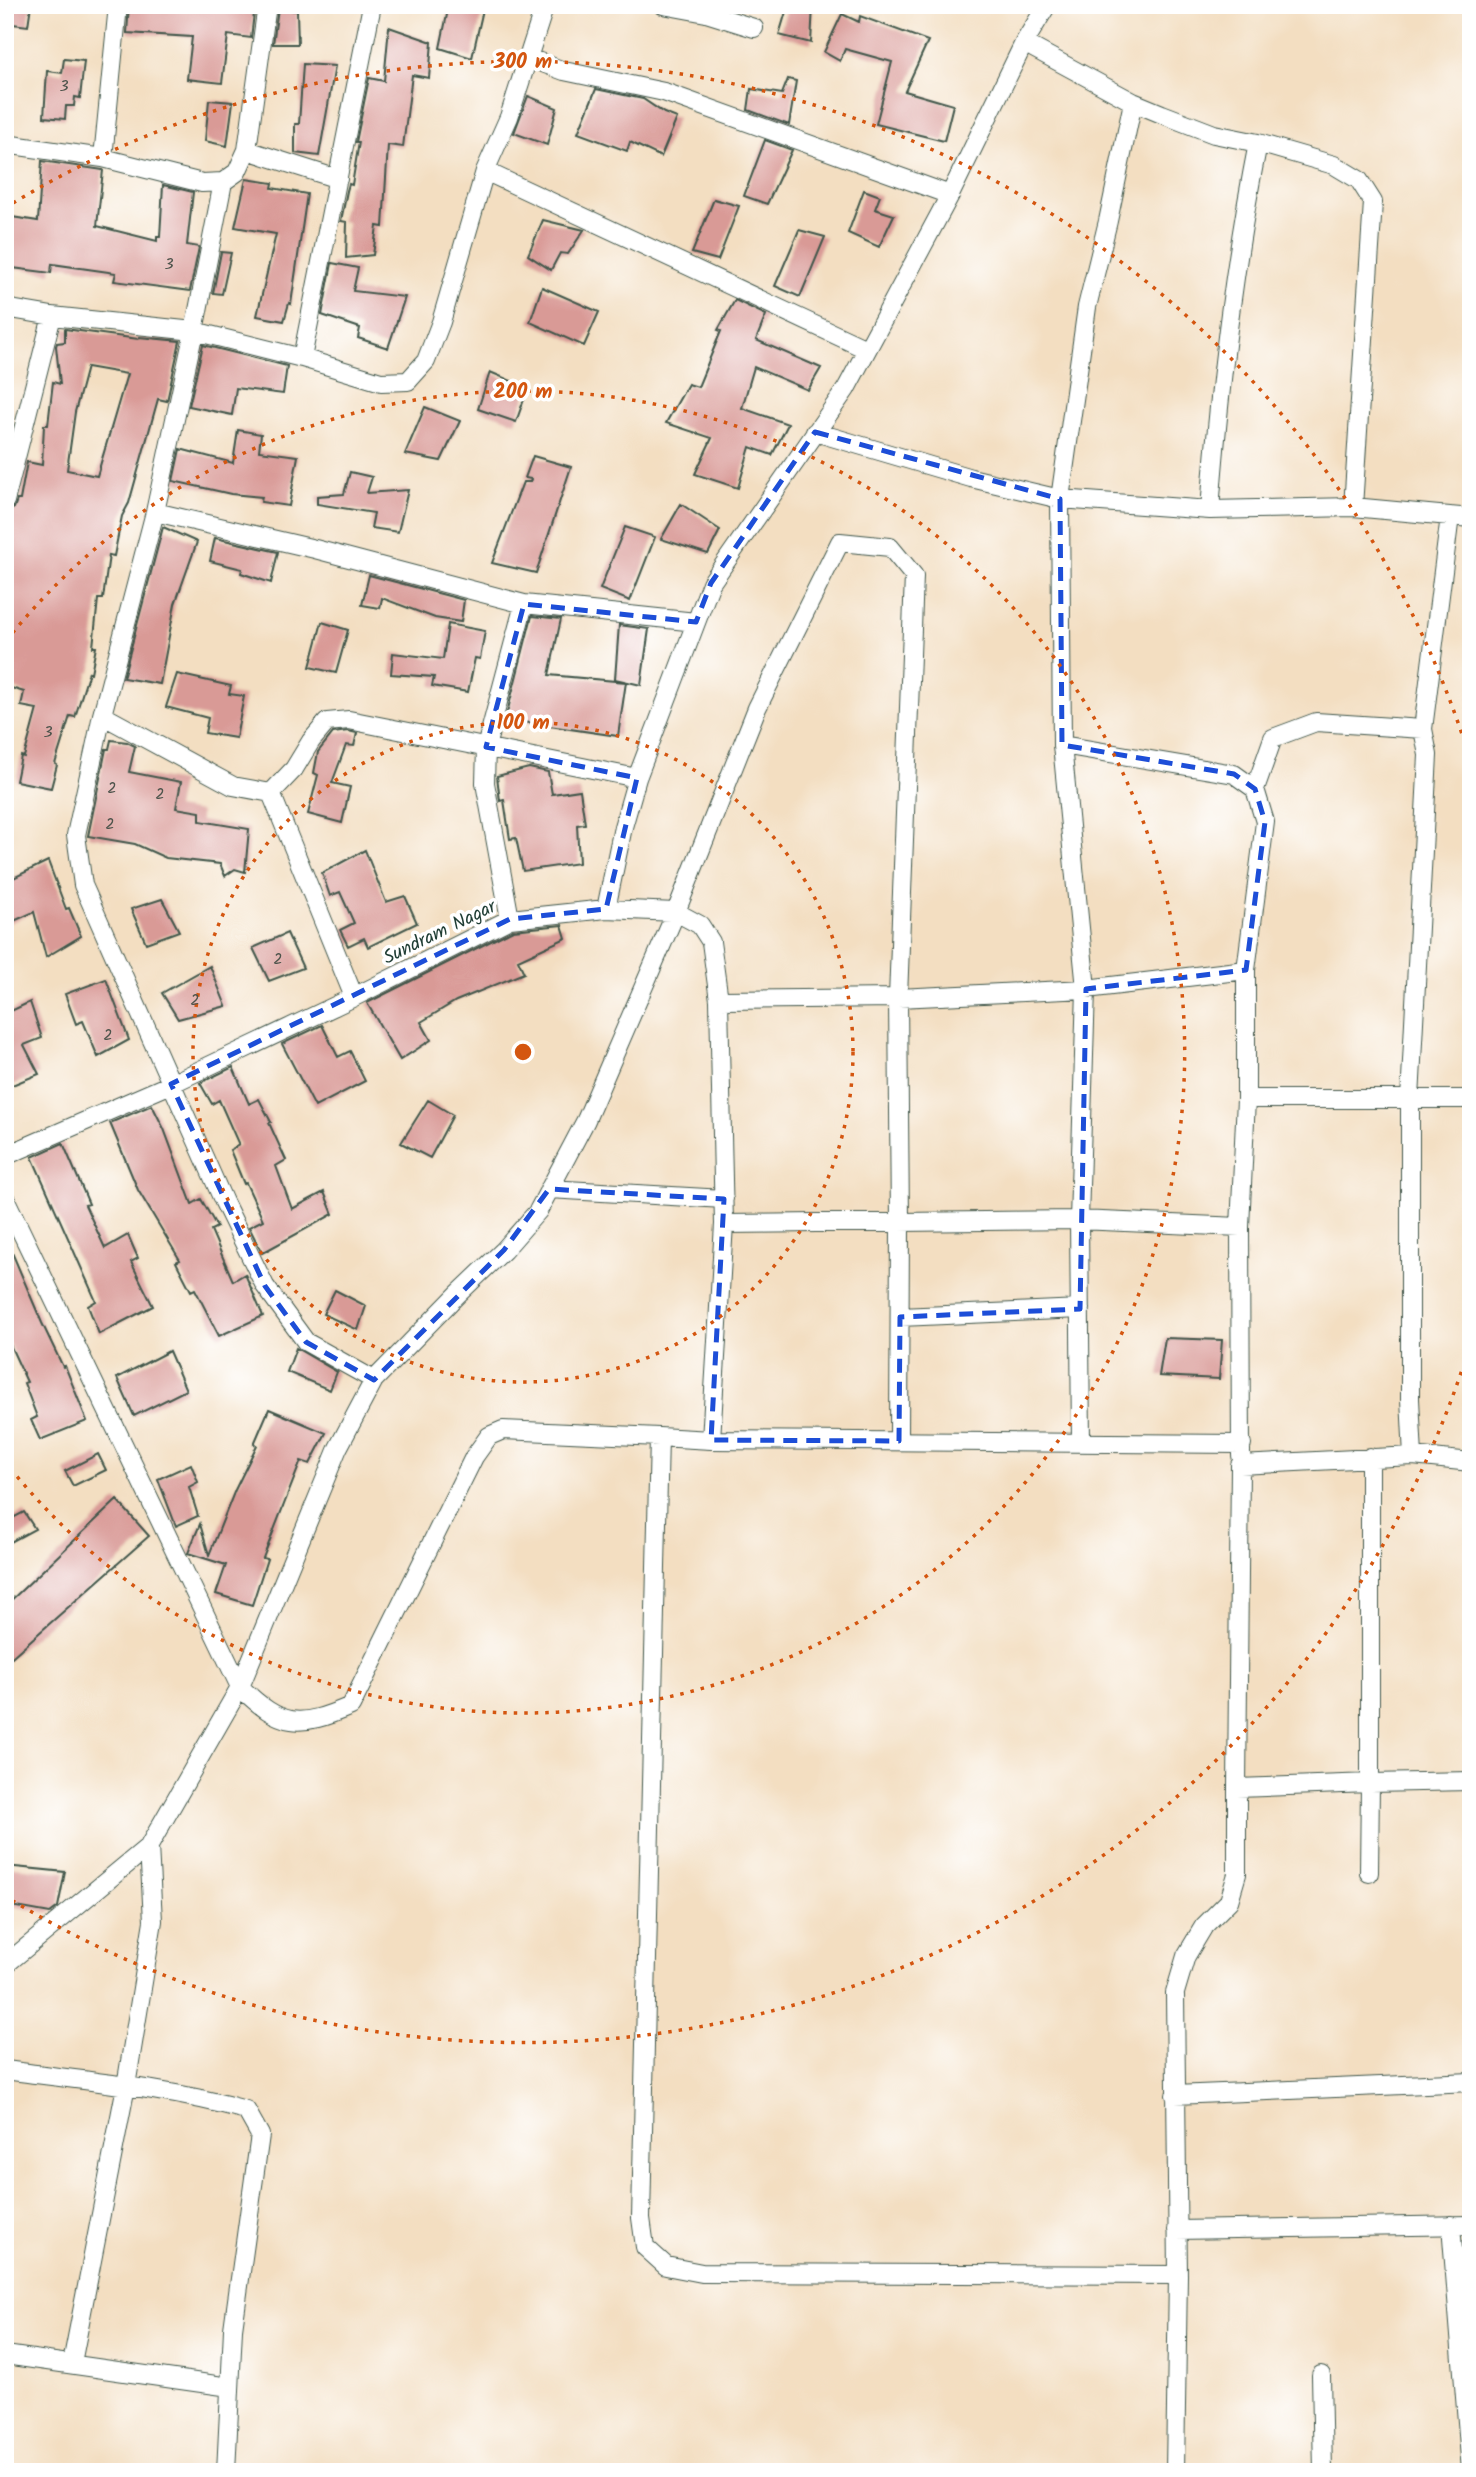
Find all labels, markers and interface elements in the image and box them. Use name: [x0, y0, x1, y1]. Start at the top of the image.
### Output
text: 300 m: [493, 46, 552, 79]
house number: 3: [59, 74, 69, 99]
house number: 3: [164, 252, 174, 277]
text: 200 m: [493, 376, 553, 409]
text: 100 m: [496, 707, 550, 740]
house number: 3: [43, 720, 53, 745]
house number: 2: [107, 776, 117, 801]
house number: 2: [155, 782, 165, 807]
house number: 2: [105, 812, 115, 837]
street label: Sundram Nagar: [378, 892, 503, 973]
house number: 2: [273, 947, 283, 972]
house number: 2: [190, 988, 200, 1013]
house number: 2: [103, 1023, 113, 1048]
centre of rings: [511, 1040, 535, 1064]

